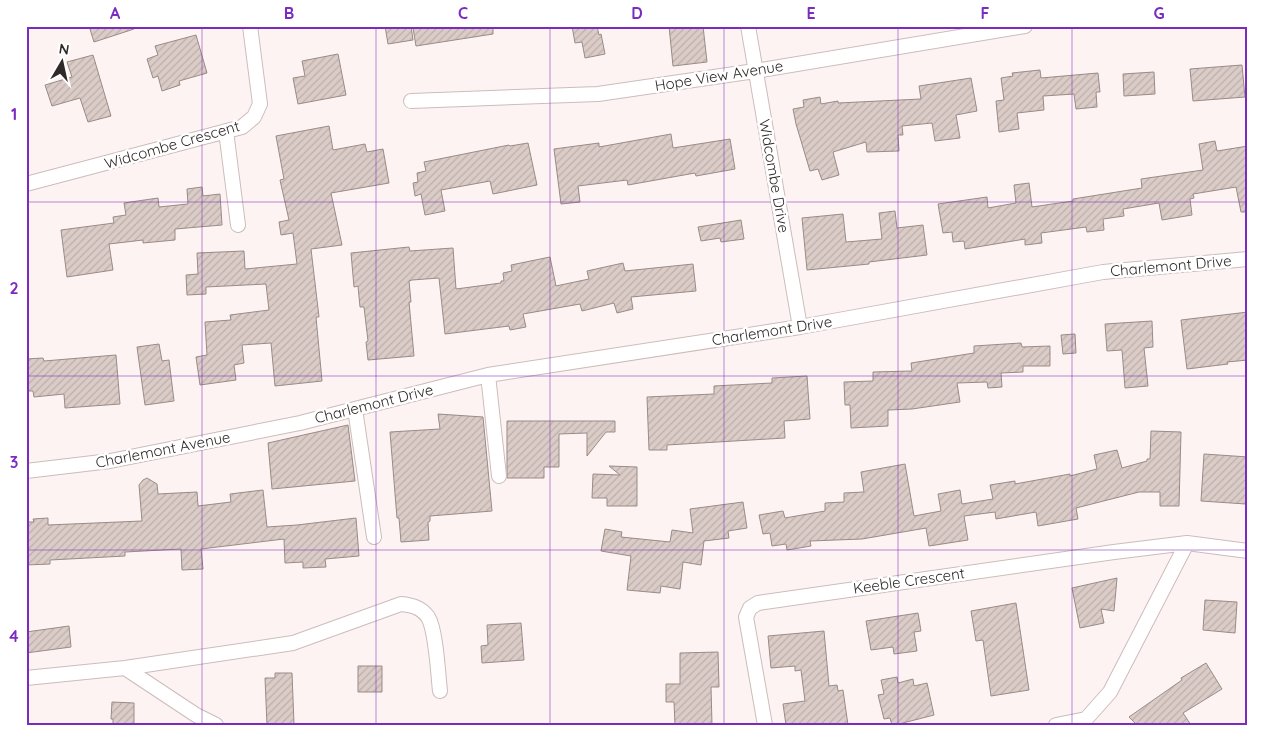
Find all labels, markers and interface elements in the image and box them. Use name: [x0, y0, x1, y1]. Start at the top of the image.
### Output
text: A: [110, 3, 121, 23]
text: B: [284, 3, 294, 23]
text: C: [458, 3, 468, 23]
text: D: [631, 3, 643, 23]
text: E: [806, 3, 816, 23]
text: F: [981, 3, 990, 23]
text: G: [1153, 3, 1165, 23]
north arrow: [38, 38, 88, 88]
text: N: [58, 39, 71, 59]
street label: Hope View Avenue: [653, 56, 785, 95]
text: 1: [11, 104, 17, 124]
street label: Widcombe Crescent: [102, 116, 242, 173]
street label: Widcombe Drive: [755, 118, 794, 234]
street label: Charlemont Drive: [1110, 251, 1232, 280]
text: 2: [9, 278, 19, 298]
street label: Charlemont Drive: [710, 312, 833, 349]
street label: Charlemont Drive: [313, 380, 435, 427]
street label: Charlemont Avenue: [94, 427, 232, 472]
text: 3: [10, 452, 18, 472]
street label: Keeble Crescent: [852, 563, 966, 598]
text: 4: [9, 626, 19, 646]

